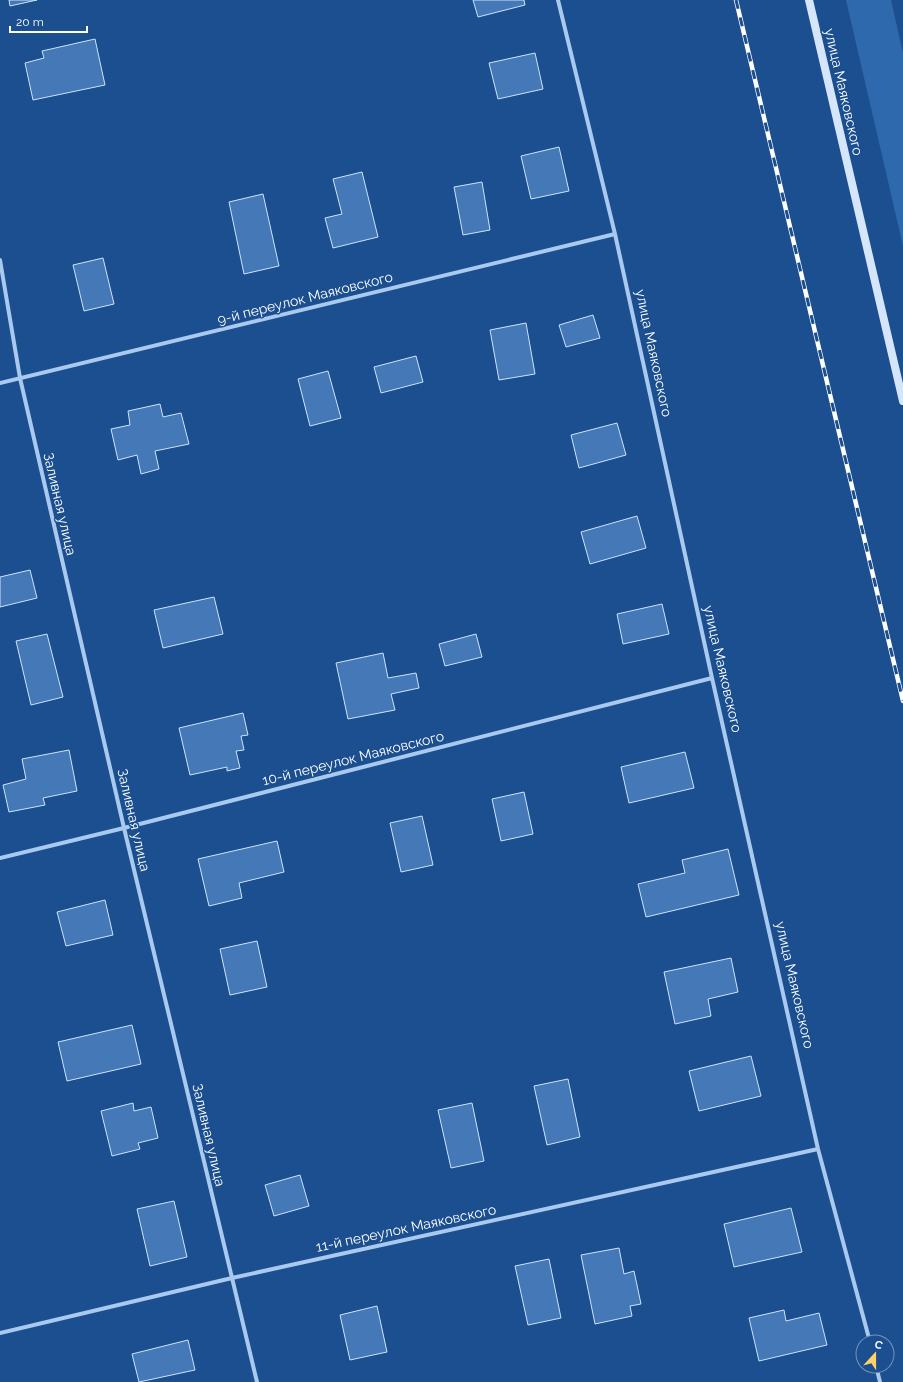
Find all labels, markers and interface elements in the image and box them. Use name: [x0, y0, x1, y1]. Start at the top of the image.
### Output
scale bar: [10, 8, 87, 34]
text: 20 m: [16, 15, 44, 29]
street label: улица Маяковского: [822, 27, 866, 157]
street label: 9-й переулок Маяковского: [216, 268, 394, 328]
street label: улица Маяковского: [633, 288, 675, 418]
street label: Заливная улица: [40, 451, 80, 557]
street label: улица Маяковского: [701, 604, 745, 734]
street label: 10-й переулок Маяковского: [261, 728, 445, 788]
street label: Заливная улица: [114, 767, 154, 873]
street label: улица Маяковского: [773, 920, 817, 1050]
street label: Заливная улица: [189, 1082, 229, 1188]
street label: 11-й переулок Маяковского: [314, 1201, 498, 1255]
north arrow: [855, 1334, 895, 1374]
text: С: [873, 1338, 885, 1353]

